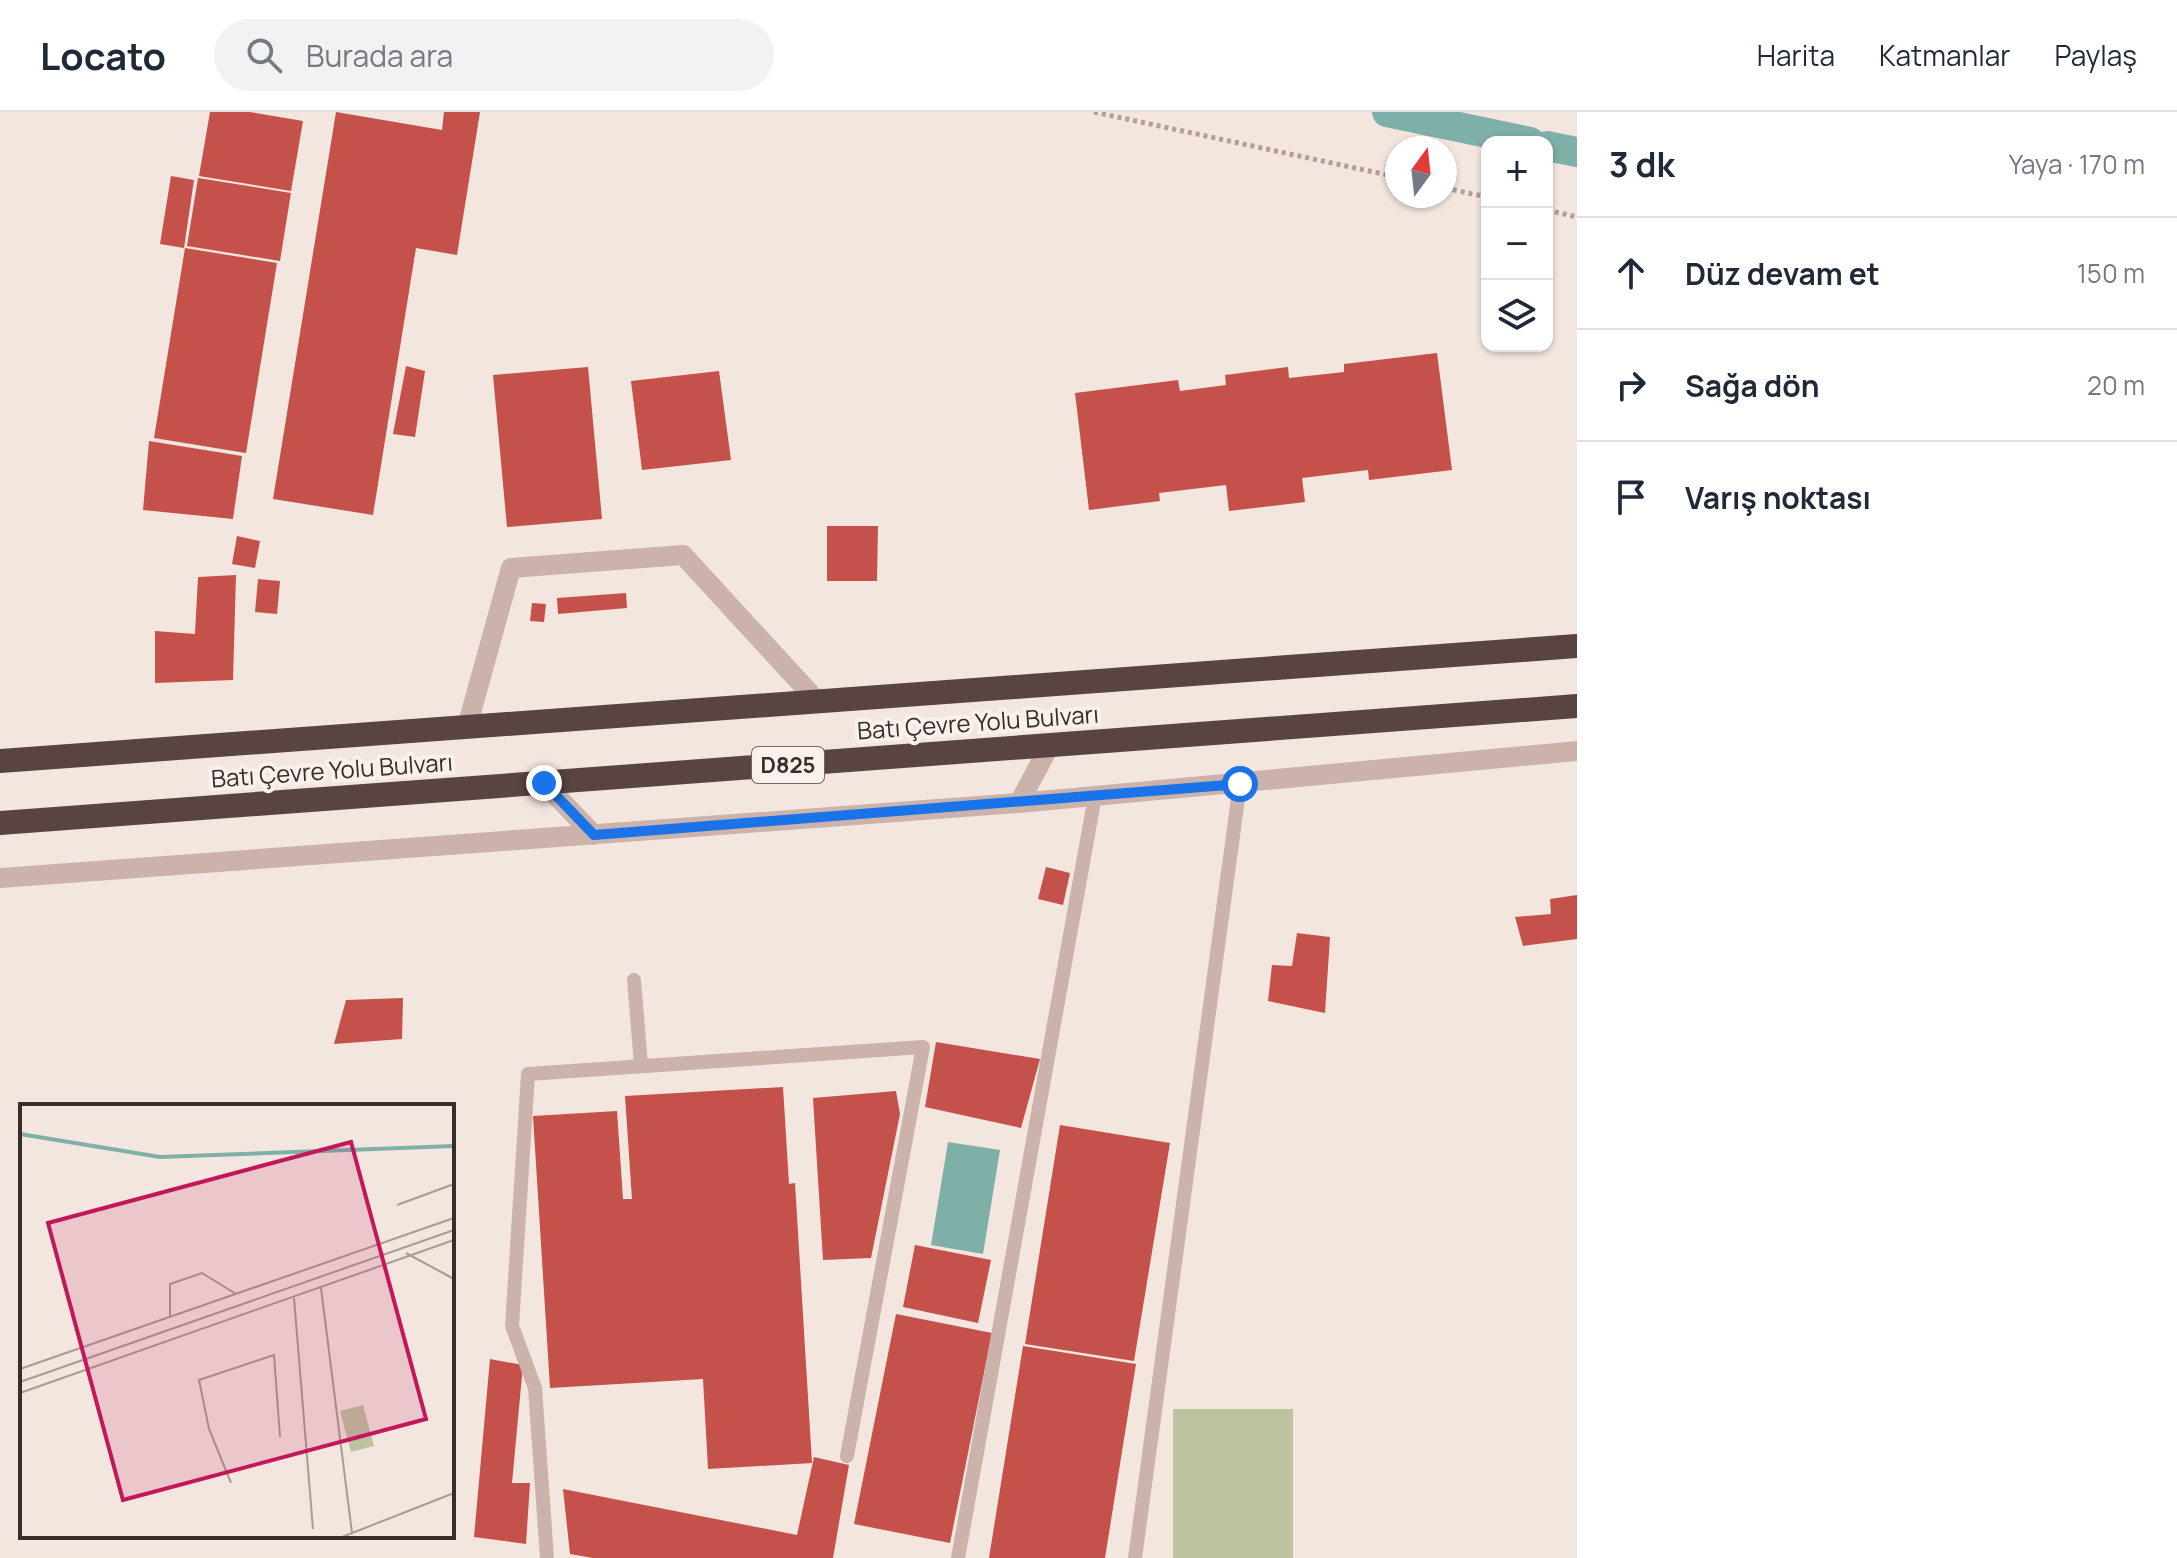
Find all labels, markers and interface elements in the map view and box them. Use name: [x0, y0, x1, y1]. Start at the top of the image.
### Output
search box: [214, 19, 774, 91]
text: Locato: [40, 29, 166, 81]
icon: search: [242, 33, 286, 77]
text: Burada ara: [306, 35, 453, 76]
text: Harita: [1757, 36, 1835, 74]
text: Katmanlar: [1879, 36, 2010, 74]
text: Paylaş: [2054, 36, 2137, 74]
north arrow: [1385, 136, 1457, 208]
map controls: [1481, 136, 1553, 352]
button: +: [1481, 136, 1553, 208]
text: 3 dk: [1609, 141, 1675, 187]
text: Yaya · 170 m: [2009, 146, 2145, 182]
button: −: [1481, 208, 1553, 280]
icon: ahead: [1609, 251, 1653, 295]
text: Düz devam et: [1685, 253, 1880, 294]
text: 150 m: [2077, 255, 2145, 291]
button: layers: [1481, 280, 1553, 352]
icon: right: [1609, 363, 1653, 407]
text: Sağa dön: [1685, 365, 1820, 406]
text: 20 m: [2087, 367, 2145, 403]
icon: arrive: [1609, 475, 1653, 519]
text: Varış noktası: [1685, 477, 1871, 518]
street label: Batı Çevre Yolu Bulvarı: [856, 697, 1100, 746]
street label: Batı Çevre Yolu Bulvarı: [210, 745, 454, 794]
road number: D825: [752, 747, 824, 783]
route end: [526, 765, 562, 801]
route start: [1222, 766, 1258, 802]
inset map: [20, 1104, 454, 1538]

